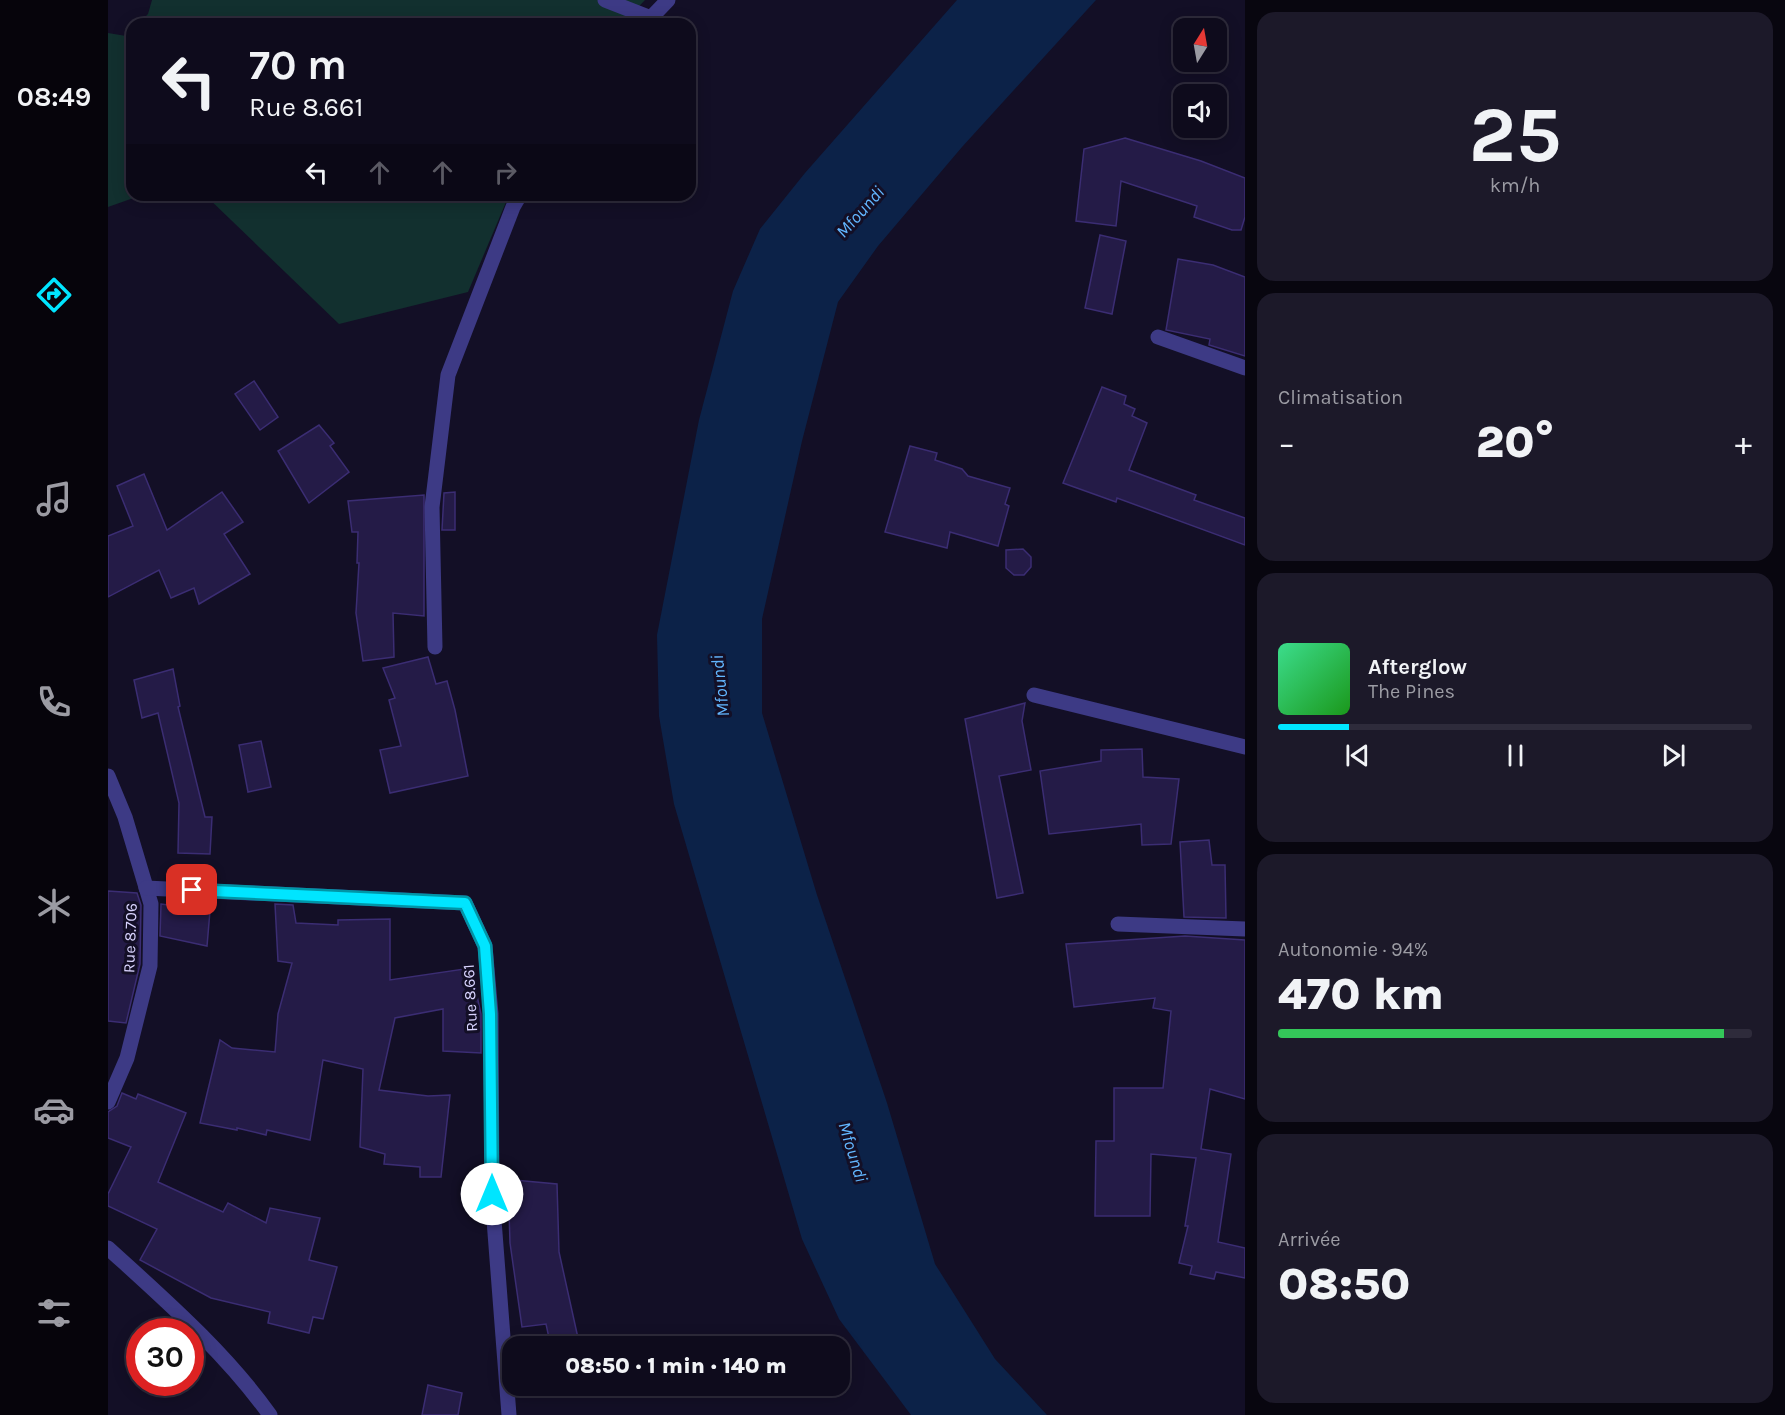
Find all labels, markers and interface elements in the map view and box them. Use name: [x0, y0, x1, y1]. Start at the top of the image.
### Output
north arrow: [1173, 18, 1227, 72]
map controls: [1173, 18, 1227, 138]
text: 70 m: [249, 40, 347, 90]
icon: left: [150, 42, 228, 120]
text: 08:49: [17, 81, 91, 113]
button: sound: [1173, 84, 1227, 138]
text: 25: [1469, 89, 1561, 181]
text: Rue 8.661: [249, 91, 363, 123]
icon: left: [300, 156, 333, 189]
icon: ahead: [363, 156, 396, 189]
icon: ahead: [426, 156, 459, 189]
icon: right: [489, 156, 522, 189]
text: km/h: [1490, 174, 1540, 197]
water label: Mfoundi: [831, 181, 889, 242]
icon: directions: [33, 274, 75, 316]
text: Climatisation: [1278, 386, 1403, 409]
text: 20°: [1476, 416, 1554, 468]
text: −: [1278, 424, 1295, 462]
text: +: [1735, 424, 1752, 462]
icon: music: [33, 478, 75, 520]
water label: Mfoundi: [706, 654, 734, 718]
text: Afterglow: [1368, 654, 1467, 680]
text: The Pines: [1368, 680, 1455, 703]
icon: phone: [33, 681, 75, 723]
icon: previous: [1341, 739, 1374, 772]
icon: pause: [1499, 739, 1532, 772]
icon: next: [1657, 739, 1690, 772]
pin: [166, 864, 217, 915]
icon: arrive: [175, 873, 208, 906]
icon: climate: [33, 885, 75, 927]
street label: Rue 8.706: [119, 903, 141, 973]
text: Autonomie · 94%: [1278, 938, 1428, 961]
street label: Rue 8.661: [459, 964, 481, 1032]
text: 470 km: [1278, 968, 1444, 1020]
icon: car: [33, 1089, 75, 1131]
water label: Mfoundi: [833, 1119, 873, 1185]
position arrow: [460, 1162, 524, 1226]
text: Arrivée: [1278, 1228, 1341, 1251]
text: 08:50: [1278, 1258, 1410, 1310]
icon: filters: [33, 1292, 75, 1334]
speed limit sign: 30: [126, 1318, 204, 1396]
text: 08:50 · 1 min · 140 m: [565, 1353, 787, 1379]

